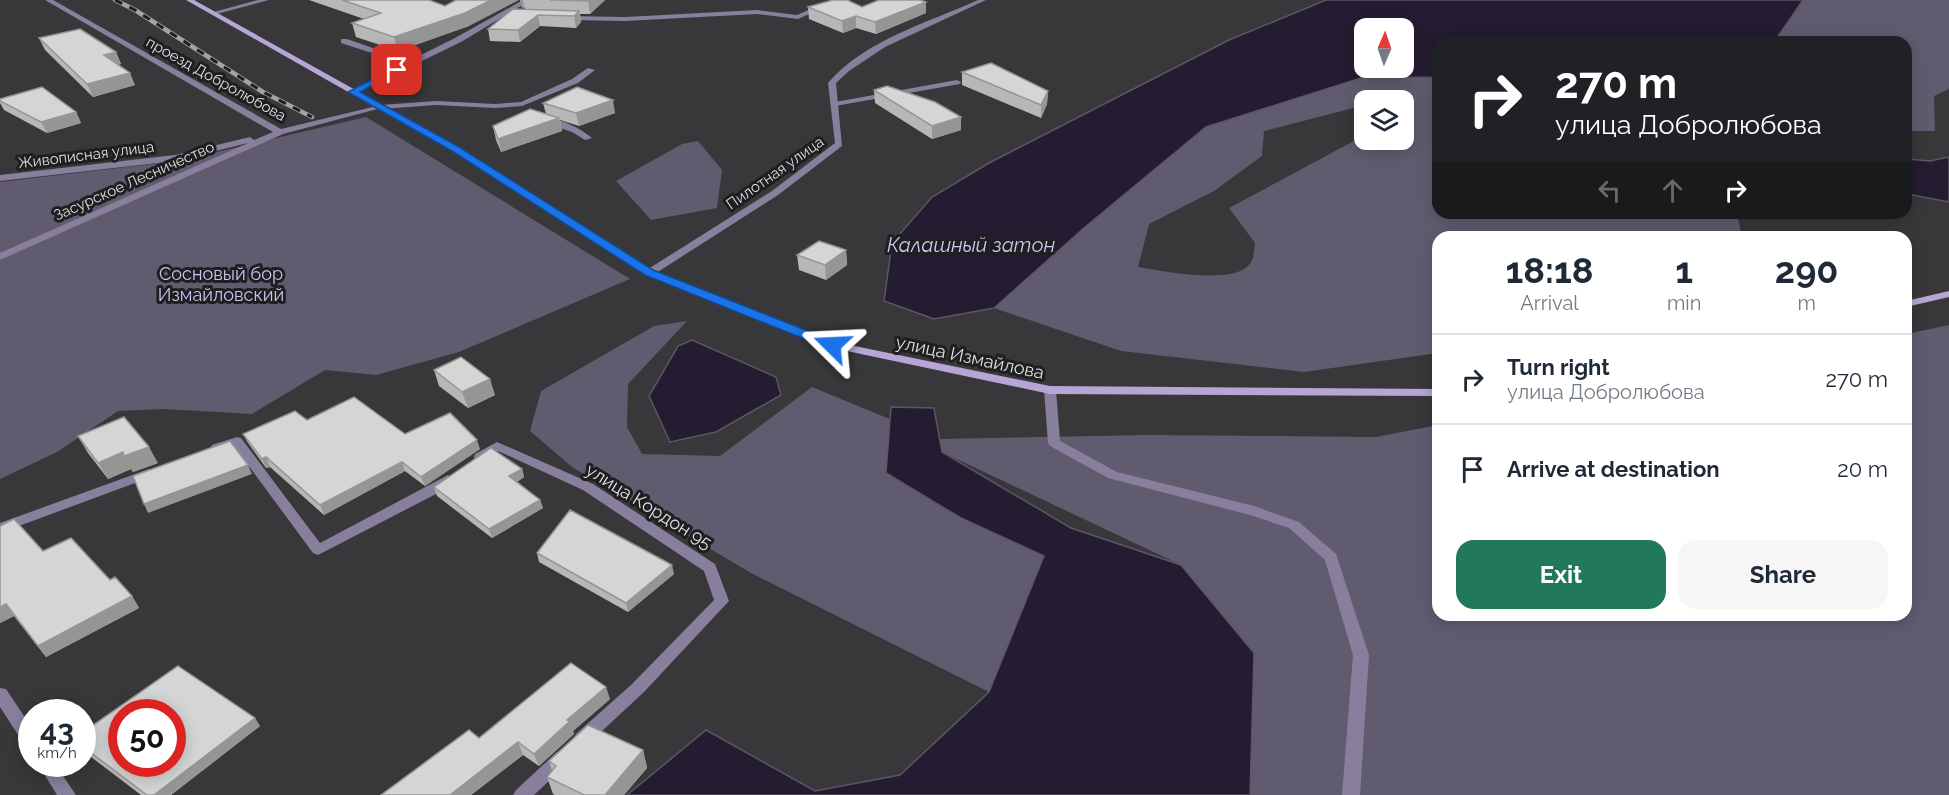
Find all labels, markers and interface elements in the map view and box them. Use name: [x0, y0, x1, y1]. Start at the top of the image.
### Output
north arrow: [1354, 18, 1414, 78]
map controls: [1354, 18, 1414, 150]
street label: проезд Добролюбова: [143, 33, 289, 125]
pin: [371, 44, 422, 95]
icon: arrive: [380, 53, 413, 86]
text: 270 m: [1555, 59, 1677, 108]
icon: right: [1456, 60, 1534, 138]
button: layers: [1354, 90, 1414, 150]
text: улица Добролюбова: [1555, 109, 1822, 140]
street label: Пилотная улица: [723, 133, 827, 213]
street label: Засурское Лесничество: [51, 137, 217, 225]
street label: Живописная улица: [17, 138, 155, 172]
icon: left: [1593, 174, 1626, 207]
icon: ahead: [1656, 174, 1689, 207]
icon: right: [1719, 174, 1752, 207]
water label: Калашный затон: [887, 233, 1056, 257]
text: 18:18: [1506, 249, 1593, 291]
text: 1: [1675, 249, 1693, 291]
text: 290: [1775, 249, 1838, 291]
park label: Сосновый бор Измайловский: [158, 263, 284, 305]
text: Arrival: [1520, 291, 1579, 315]
text: min: [1667, 291, 1701, 315]
text: m: [1797, 291, 1816, 315]
position arrow: [800, 313, 864, 377]
street label: улица Измайлова: [894, 331, 1046, 383]
text: Turn right: [1507, 354, 1610, 380]
icon: right: [1456, 363, 1489, 396]
text: 270 m: [1826, 366, 1888, 392]
text: улица Добролюбова: [1507, 380, 1705, 404]
icon: arrive: [1456, 453, 1489, 486]
text: Arrive at destination: [1507, 456, 1720, 482]
text: 20 m: [1837, 456, 1888, 482]
street label: улица Кордон 95: [582, 459, 716, 553]
button: Exit: [1456, 540, 1666, 609]
button: Share: [1678, 540, 1888, 609]
speed limit sign: 50: [108, 699, 186, 777]
text: 43: [40, 713, 74, 748]
text: km/h: [37, 744, 77, 762]

